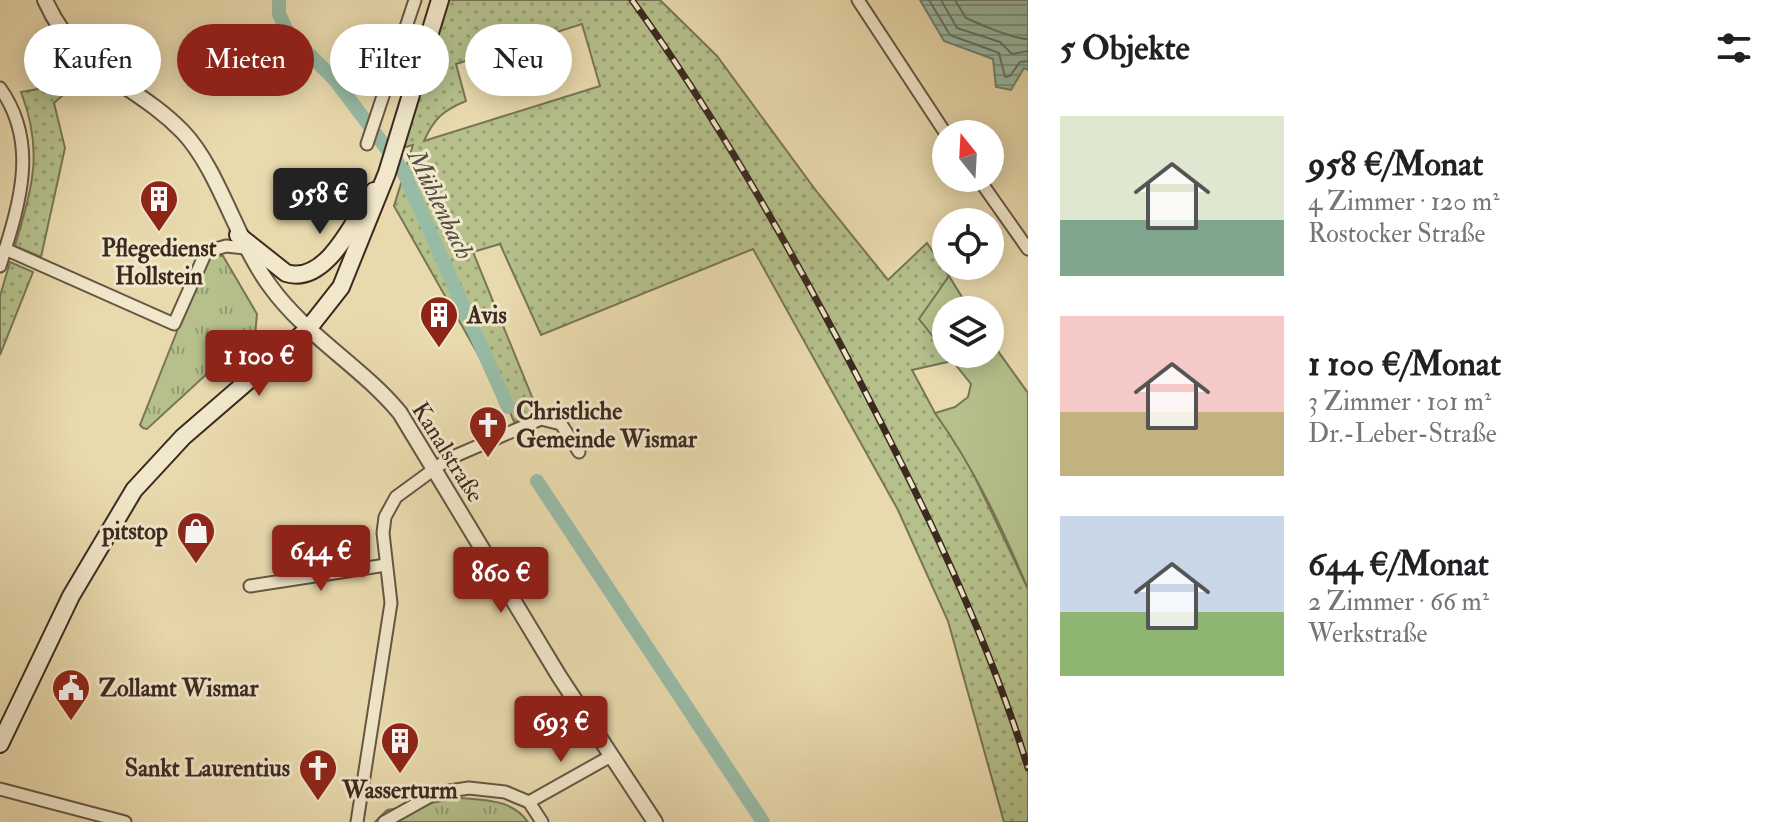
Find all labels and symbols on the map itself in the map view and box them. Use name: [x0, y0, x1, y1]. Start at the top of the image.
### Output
north arrow: [932, 120, 1004, 192]
water label: Mühlenbach: [399, 142, 480, 265]
pin: 958 €: [264, 168, 376, 236]
building icon: Pflegedienst Hollstein: [138, 178, 180, 233]
place label: Pflegedienst Hollstein: [102, 233, 217, 292]
building icon: Avis: [418, 294, 460, 349]
place label: Avis: [466, 300, 507, 331]
pin: 1 100 €: [185, 330, 333, 398]
street label: Kanalstraße: [405, 396, 491, 508]
place label: Christliche Gemeinde Wismar: [516, 396, 698, 455]
church icon: Christliche Gemeinde Wismar: [467, 404, 509, 459]
shop icon: pitstop: [175, 510, 217, 565]
place label: pitstop: [101, 516, 168, 547]
pin: 644 €: [265, 525, 377, 593]
pin: 860 €: [445, 547, 557, 615]
public building icon: Zollamt Wismar: [50, 667, 92, 722]
place label: Zollamt Wismar: [99, 673, 259, 704]
pin: 693 €: [505, 696, 617, 764]
building icon: Wasserturm: [379, 720, 421, 775]
church icon: Sankt Laurentius: [297, 747, 339, 802]
place label: Sankt Laurentius: [125, 753, 290, 784]
place label: Wasserturm: [341, 775, 458, 806]

